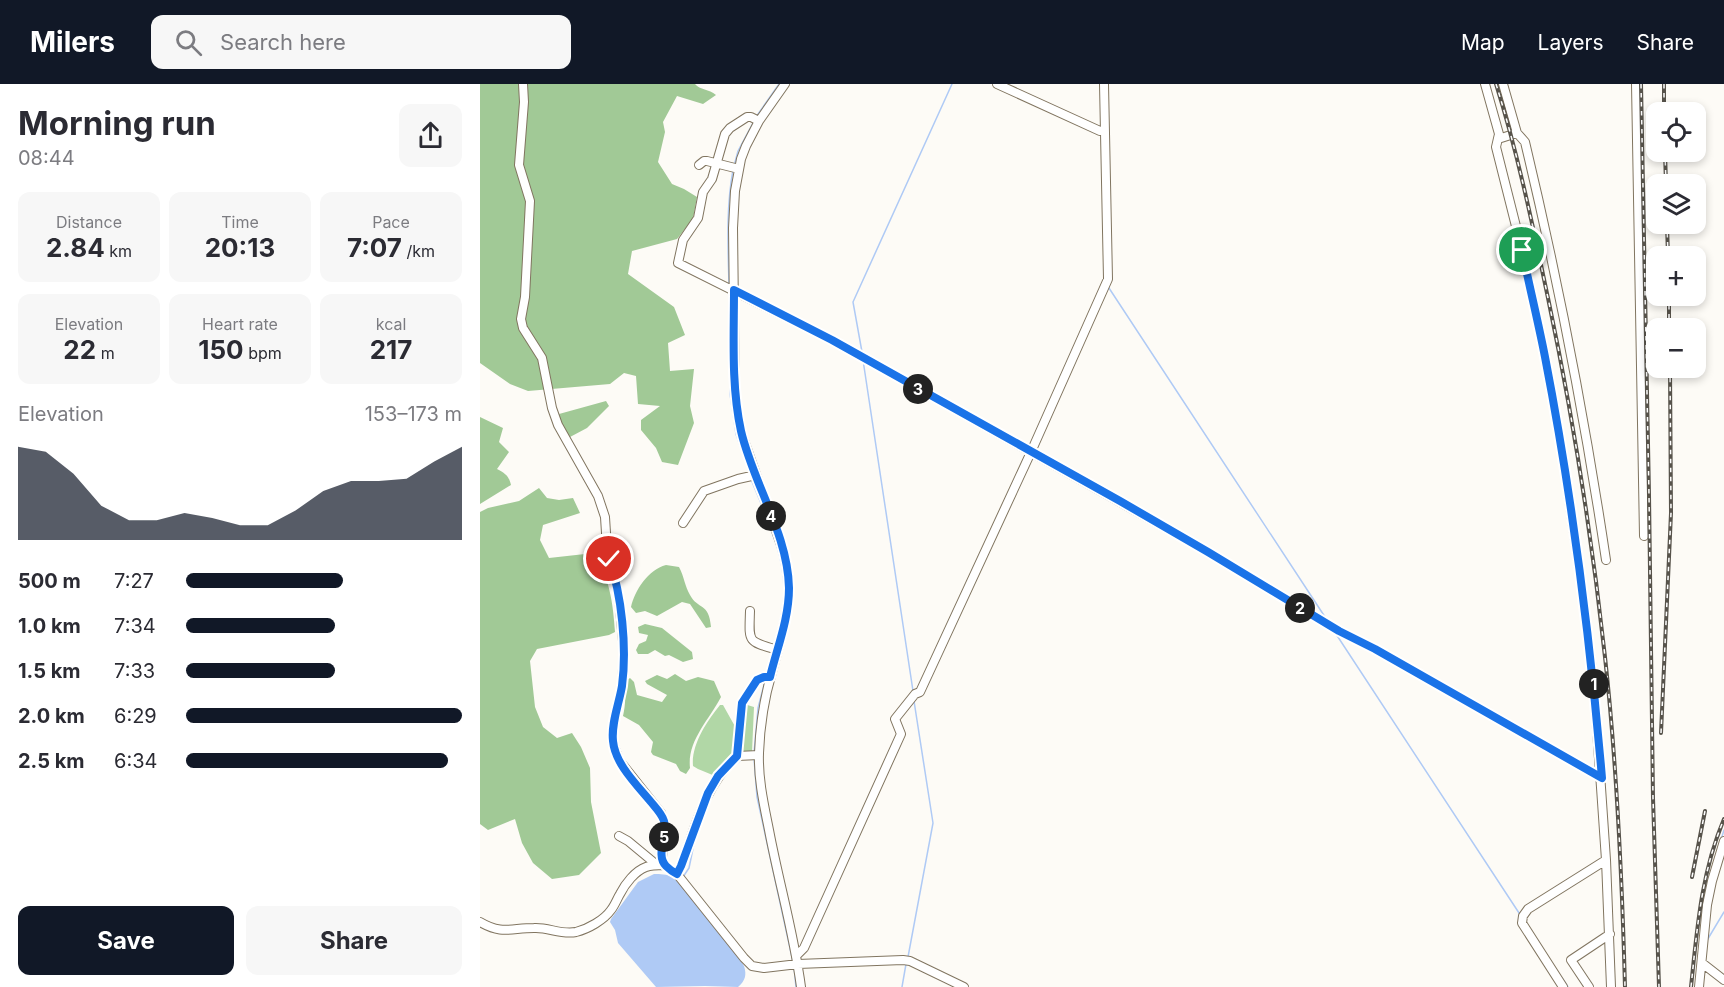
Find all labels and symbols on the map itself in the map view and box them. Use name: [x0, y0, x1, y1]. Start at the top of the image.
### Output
pin: [1496, 224, 1547, 275]
pin: 3: [903, 374, 933, 404]
pin: 4: [756, 501, 786, 531]
pin: [583, 533, 634, 584]
pin: 2: [1285, 593, 1315, 623]
pin: 1: [1579, 669, 1609, 699]
pin: 5: [649, 822, 679, 852]

